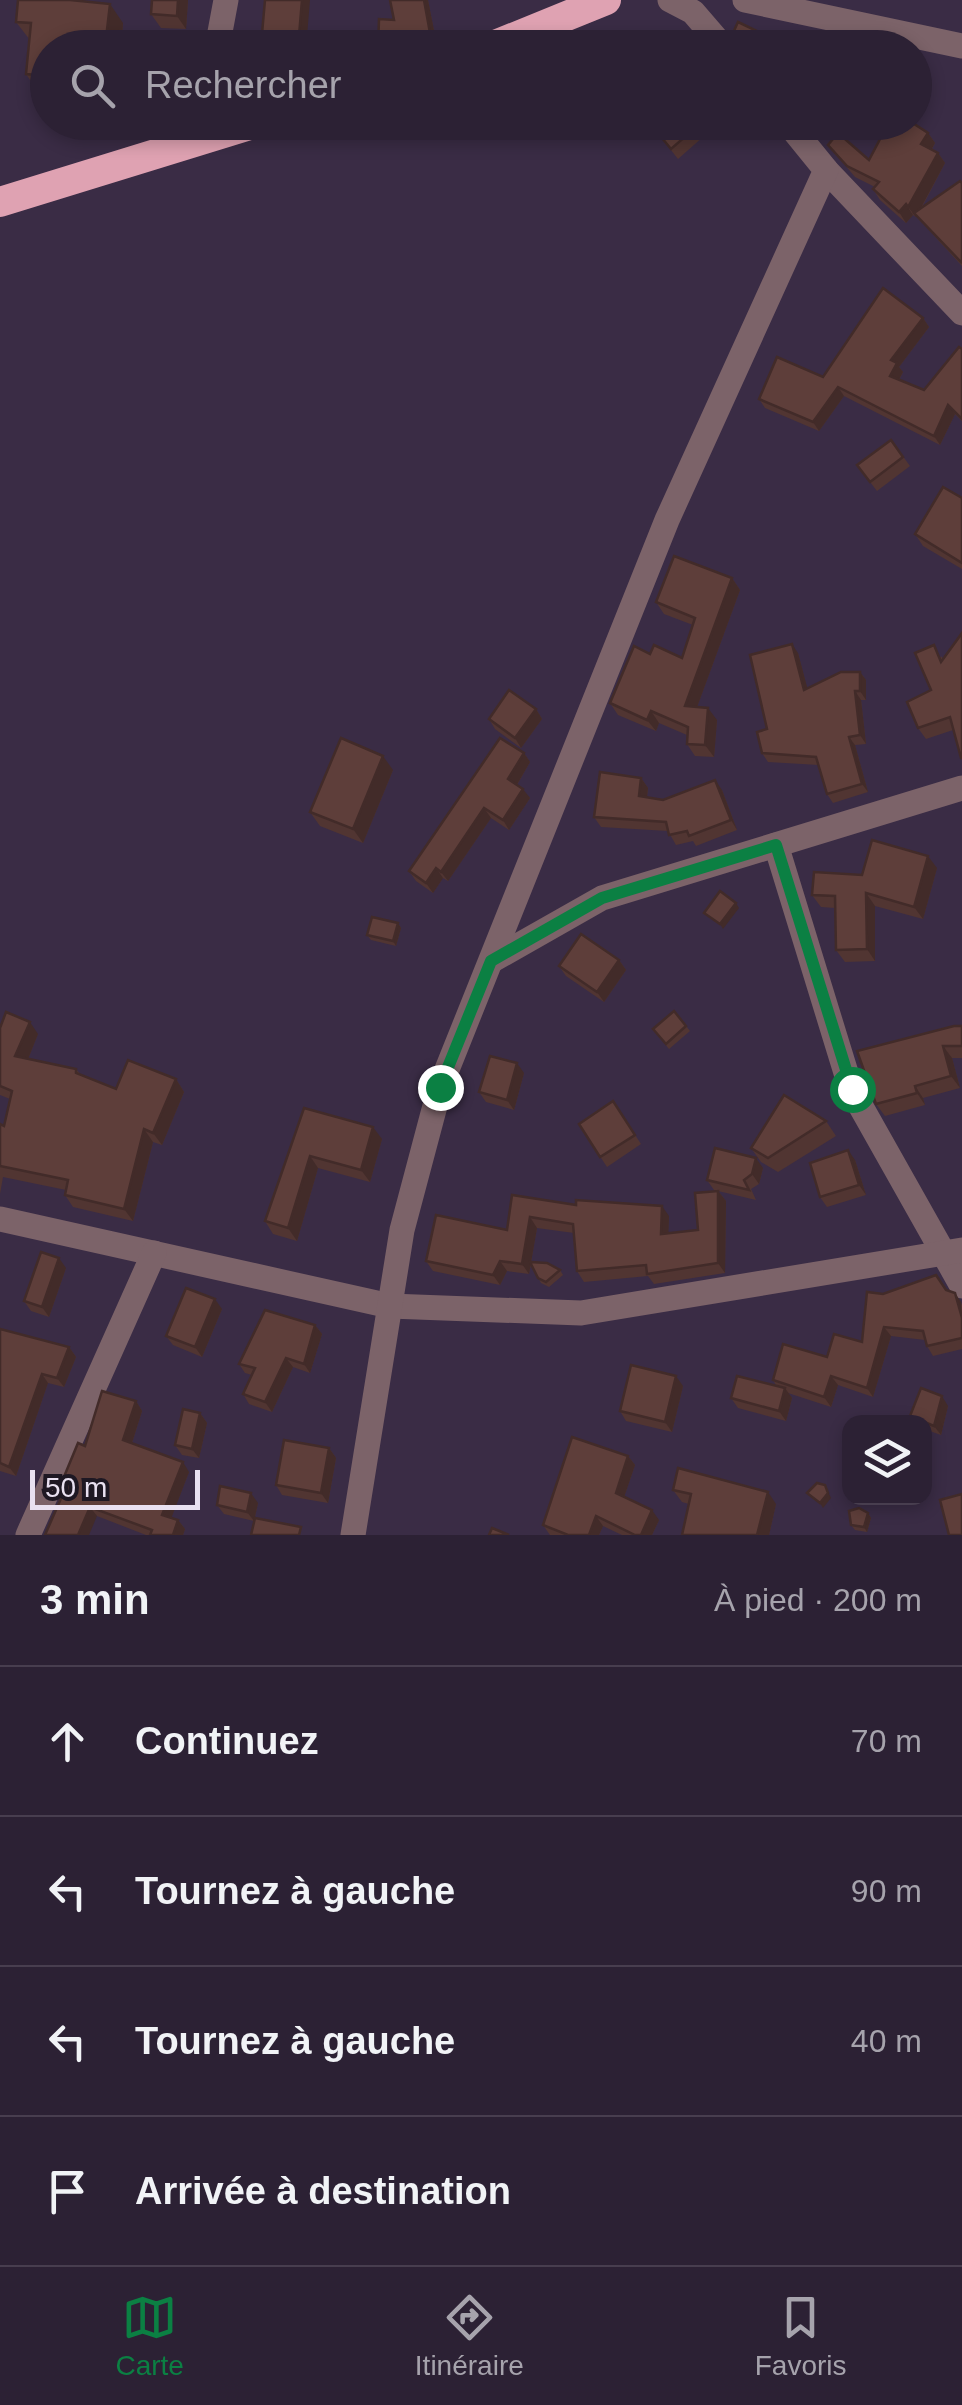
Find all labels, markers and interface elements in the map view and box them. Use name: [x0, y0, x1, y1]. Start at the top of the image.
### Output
search box: [30, 30, 932, 140]
icon: search: [65, 58, 120, 113]
text: Rechercher: [145, 64, 341, 106]
route end: [418, 1065, 464, 1111]
route start: [830, 1067, 876, 1113]
map controls: [842, 1415, 932, 1505]
button: layers: [842, 1415, 932, 1505]
scale bar: [30, 1465, 200, 1510]
text: 50 m: [45, 1472, 107, 1503]
text: 3 min: [40, 1576, 150, 1623]
text: À pied · 200 m: [714, 1582, 922, 1618]
icon: ahead: [40, 1714, 95, 1769]
text: Continuez: [135, 1720, 319, 1762]
text: 70 m: [851, 1723, 922, 1759]
icon: left: [40, 1864, 95, 1919]
text: Tournez à gauche: [135, 1870, 455, 1912]
text: 90 m: [851, 1873, 922, 1909]
icon: left: [40, 2014, 95, 2069]
text: Tournez à gauche: [135, 2020, 455, 2062]
text: 40 m: [851, 2023, 922, 2059]
icon: arrive: [40, 2164, 95, 2219]
text: Arrivée à destination: [135, 2170, 511, 2212]
tab: Carte: [115, 2290, 184, 2382]
tab: Itinéraire: [415, 2290, 524, 2382]
tab: Favoris: [755, 2290, 847, 2382]

